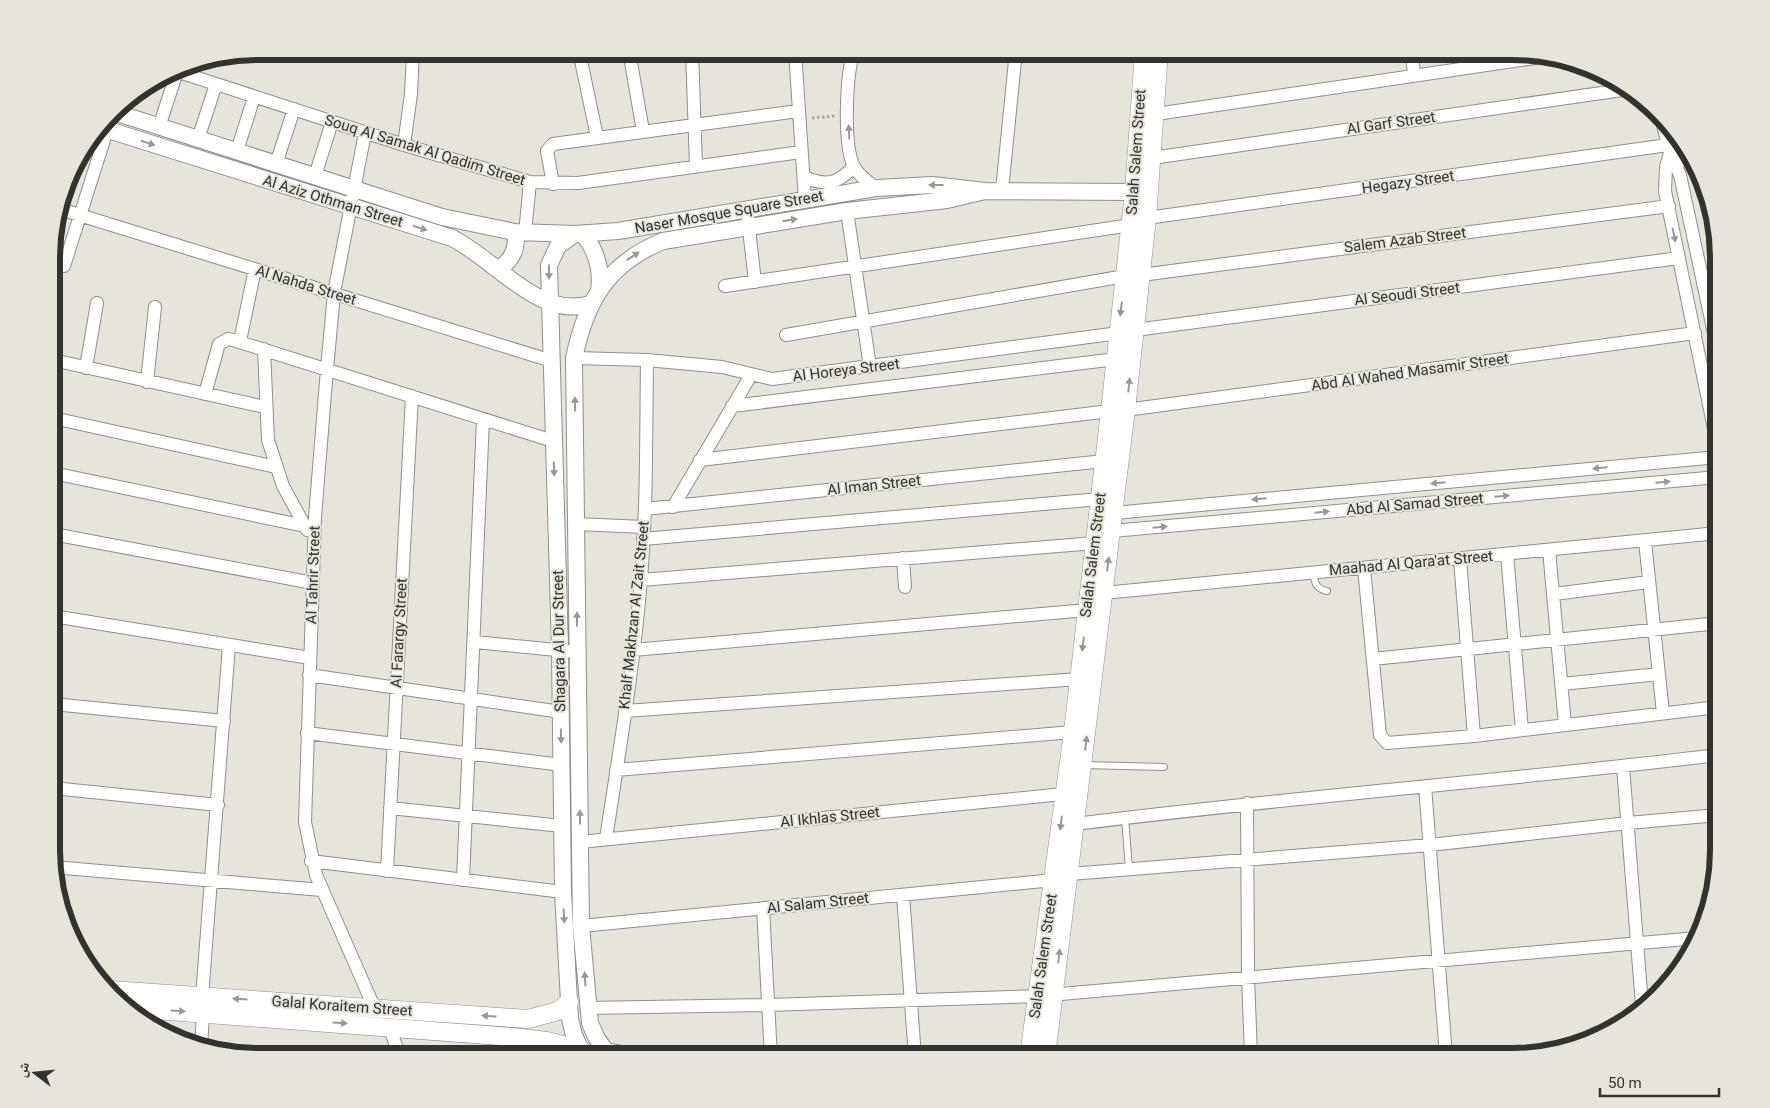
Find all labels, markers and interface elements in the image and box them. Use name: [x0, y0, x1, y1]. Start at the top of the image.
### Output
street label: Salah Salem Street: [1123, 88, 1149, 215]
street label: Al Garf Street: [1346, 108, 1437, 138]
street label: Souq Al Samak Al Qadim Street: [322, 111, 528, 189]
one-way arrow: [844, 124, 852, 140]
one-way arrow: [141, 139, 156, 147]
street label: Hegazy Street: [1361, 167, 1455, 197]
street label: Al Aziz Othman Street: [261, 171, 405, 231]
one-way arrow: [928, 181, 944, 189]
street label: Naser Mosque Square Street: [633, 187, 825, 237]
one-way arrow: [782, 215, 798, 223]
one-way arrow: [413, 224, 428, 232]
street label: Salem Azab Street: [1343, 224, 1467, 256]
one-way arrow: [1671, 227, 1679, 243]
one-way arrow: [626, 251, 639, 261]
street label: Al Nahda Street: [254, 261, 359, 309]
one-way arrow: [545, 264, 553, 280]
street label: Al Seoudi Street: [1353, 279, 1461, 309]
one-way arrow: [1117, 301, 1125, 317]
street label: Abd Al Wahed Masamir Street: [1310, 349, 1510, 395]
street label: Al Horeya Street: [791, 354, 901, 385]
one-way arrow: [1125, 377, 1133, 393]
one-way arrow: [571, 396, 579, 412]
one-way arrow: [550, 461, 558, 477]
one-way arrow: [1592, 464, 1608, 472]
street label: Al Iman Street: [826, 471, 922, 499]
one-way arrow: [1656, 478, 1672, 486]
one-way arrow: [1430, 479, 1446, 487]
street label: Abd Al Samad Street: [1346, 489, 1484, 519]
street label: Salah Salem Street: [1076, 491, 1110, 619]
one-way arrow: [1494, 492, 1510, 500]
one-way arrow: [1251, 496, 1267, 504]
one-way arrow: [1314, 508, 1330, 516]
street label: Khalf Makhzan Al Zait Street: [615, 520, 653, 710]
one-way arrow: [1153, 522, 1169, 530]
street label: Al Tahrir Street: [302, 525, 324, 625]
street label: Maahad Al Qara'at Street: [1328, 547, 1494, 579]
one-way arrow: [1104, 556, 1112, 572]
street label: Shagara Al Dur Street: [549, 570, 569, 712]
street label: Al Farargy Street: [387, 577, 411, 688]
one-way arrow: [573, 611, 581, 627]
one-way arrow: [1079, 637, 1087, 653]
one-way arrow: [557, 729, 565, 745]
one-way arrow: [1082, 734, 1090, 750]
street label: Al Ikhlas Street: [779, 803, 881, 831]
one-way arrow: [576, 808, 584, 824]
one-way arrow: [1057, 815, 1065, 831]
street label: Al Salam Street: [766, 889, 870, 917]
street label: Salah Salem Street: [1025, 892, 1061, 1020]
one-way arrow: [561, 909, 569, 925]
one-way arrow: [1056, 948, 1064, 964]
one-way arrow: [581, 971, 589, 987]
street label: Galal Koraitem Street: [271, 992, 413, 1020]
one-way arrow: [231, 994, 247, 1002]
one-way arrow: [170, 1008, 186, 1016]
one-way arrow: [481, 1011, 497, 1019]
one-way arrow: [332, 1019, 348, 1027]
north arrow: [10, 1048, 60, 1098]
text: ش: [13, 1060, 33, 1079]
scale bar: [1600, 1066, 1719, 1098]
text: 50 m: [1608, 1074, 1642, 1092]

